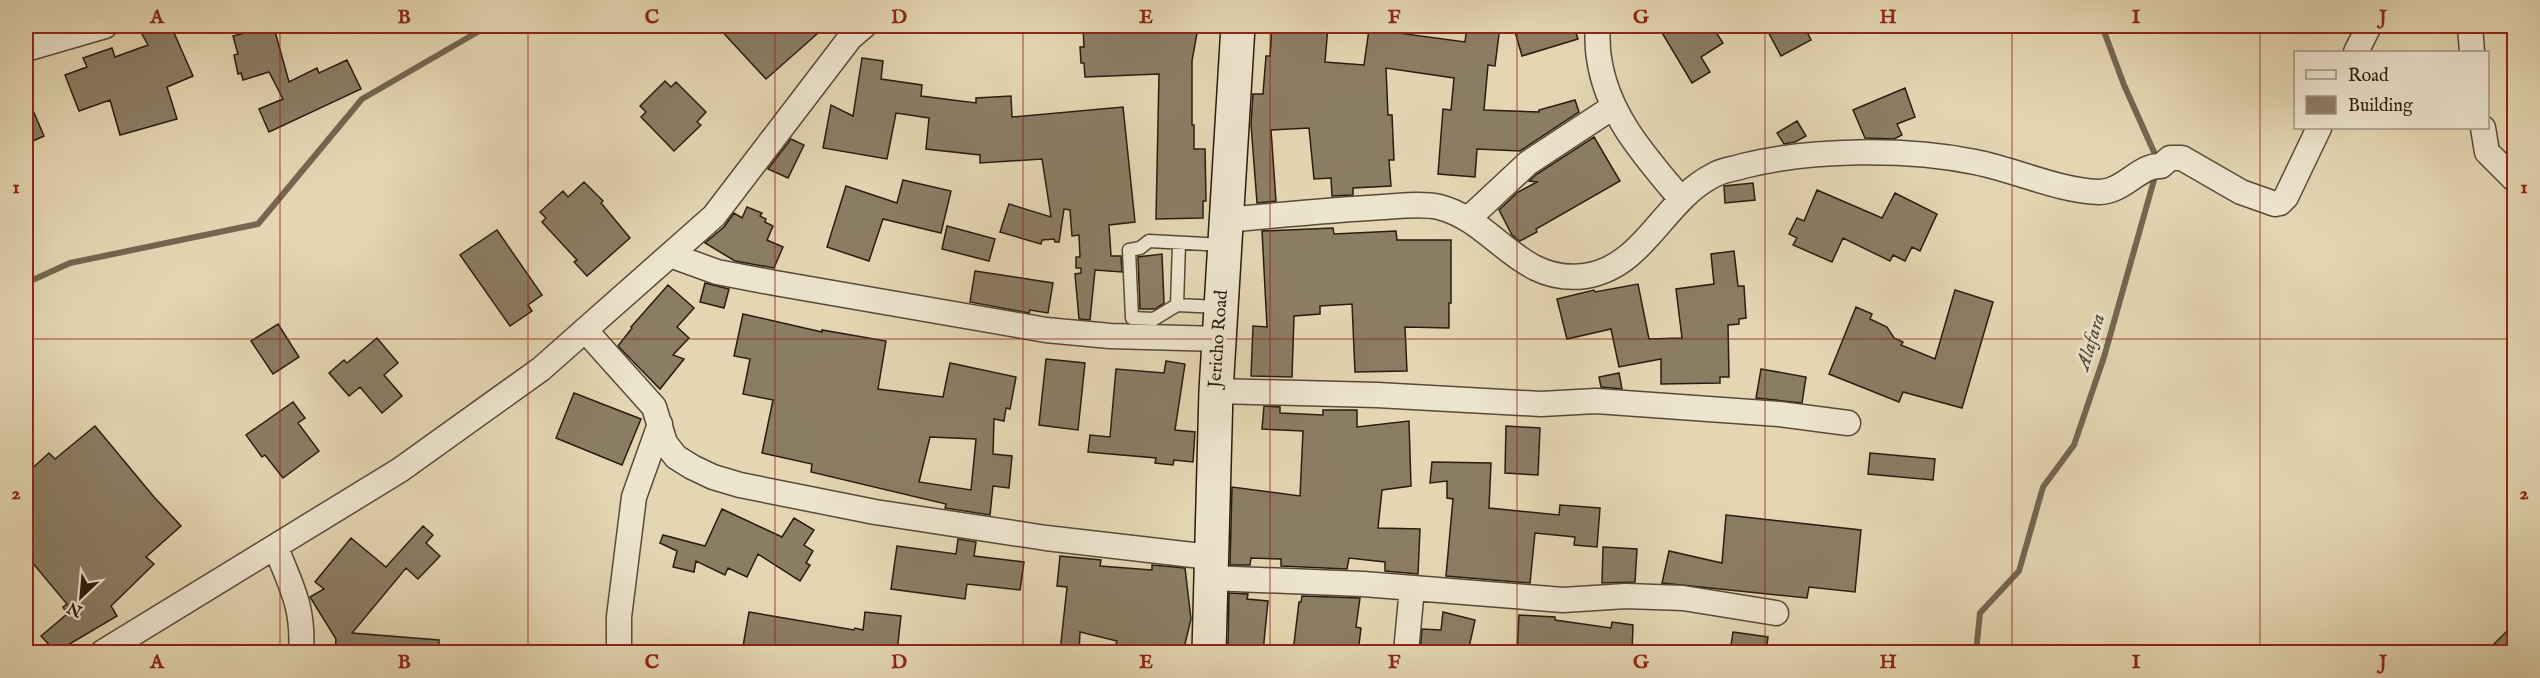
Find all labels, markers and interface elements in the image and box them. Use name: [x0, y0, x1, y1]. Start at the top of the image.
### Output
text: A: [149, 5, 165, 30]
text: B: [397, 5, 411, 30]
text: C: [645, 5, 659, 30]
text: D: [891, 5, 907, 30]
text: E: [1139, 5, 1153, 30]
text: F: [1388, 5, 1401, 30]
text: G: [1633, 5, 1650, 30]
text: H: [1879, 5, 1897, 30]
text: I: [2132, 5, 2141, 30]
text: J: [2376, 5, 2388, 30]
legend: [2294, 51, 2489, 129]
text: Road: [2348, 65, 2389, 88]
text: Building: [2348, 95, 2413, 118]
text: 1: [12, 175, 20, 200]
text: 1: [2520, 175, 2528, 200]
street label: Jericho Road: [1204, 289, 1234, 391]
water label: Alafara: [2070, 311, 2111, 375]
text: 2: [11, 481, 21, 506]
text: 2: [2519, 481, 2529, 506]
north arrow: [51, 567, 111, 627]
text: N: [65, 597, 87, 621]
text: A: [149, 650, 165, 675]
text: B: [397, 650, 411, 675]
text: C: [645, 650, 659, 675]
text: D: [891, 650, 907, 675]
text: E: [1139, 650, 1153, 675]
text: F: [1388, 650, 1401, 675]
text: G: [1633, 650, 1650, 675]
text: H: [1879, 650, 1897, 675]
text: I: [2132, 650, 2141, 675]
text: J: [2376, 650, 2388, 675]

